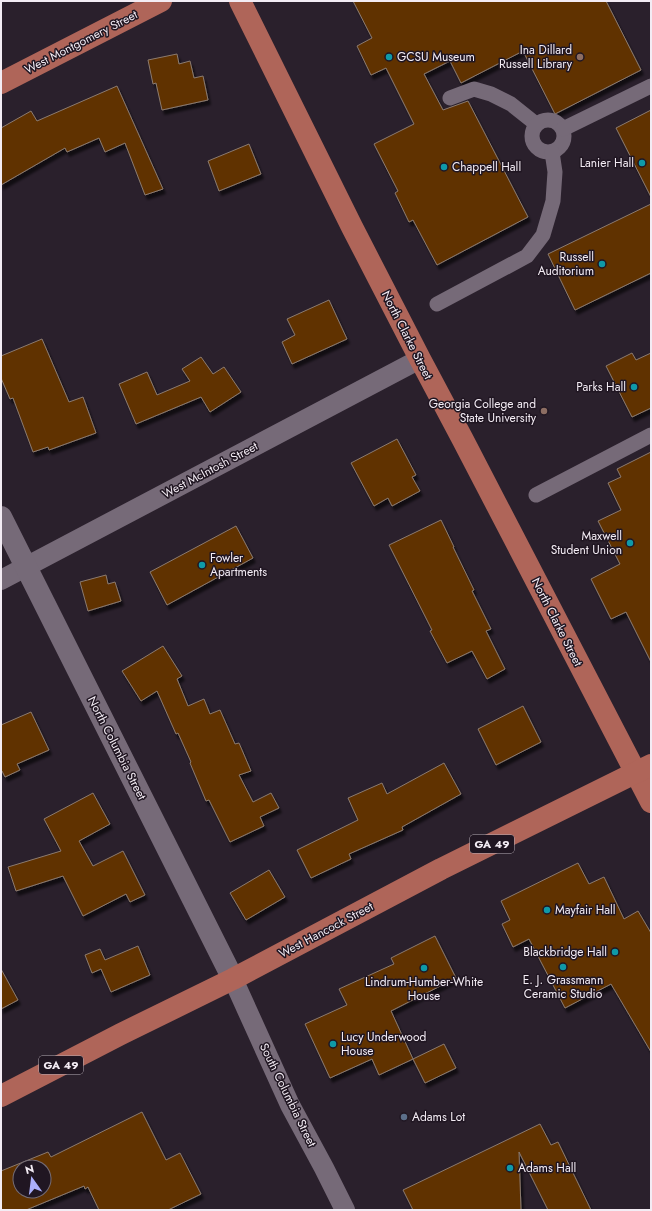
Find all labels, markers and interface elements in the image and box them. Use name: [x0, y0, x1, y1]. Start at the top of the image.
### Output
street label: West Montgomery Street: [21, 6, 141, 78]
place label: Ina Dillard Russell Library: [499, 41, 573, 73]
place label: GCSU Museum: [397, 48, 475, 66]
marker: GCSU Museum: [384, 52, 394, 62]
marker: Ina Dillard Russell Library: [575, 52, 585, 62]
place label: Lanier Hall: [580, 154, 634, 172]
place label: Chappell Hall: [452, 158, 521, 176]
marker: Lanier Hall: [637, 158, 647, 168]
marker: Chappell Hall: [439, 162, 449, 172]
place label: Russell Auditorium: [538, 248, 594, 280]
marker: Russell Auditorium: [597, 259, 607, 269]
street label: North Clarke Street: [377, 288, 437, 382]
place label: Parks Hall: [576, 378, 626, 396]
marker: Parks Hall: [629, 382, 639, 392]
place label: Georgia College and State University: [429, 395, 537, 427]
marker: Georgia College and State University: [539, 406, 549, 416]
street label: West McIntosh Street: [159, 437, 261, 503]
place label: Maxwell Student Union: [551, 527, 622, 559]
marker: Maxwell Student Union: [625, 538, 635, 548]
place label: Fowler Apartments: [210, 549, 267, 581]
marker: Fowler Apartments: [197, 560, 207, 570]
street label: North Clarke Street: [527, 575, 587, 669]
street label: North Columbia Street: [83, 693, 151, 803]
road number: GA 49: [470, 835, 514, 853]
street label: West Hancock Street: [276, 897, 377, 963]
place label: Mayfair Hall: [555, 901, 616, 919]
marker: Mayfair Hall: [542, 905, 552, 915]
place label: Blackbridge Hall: [523, 943, 607, 961]
marker: Blackbridge Hall: [610, 947, 620, 957]
marker: E. J. Grassmann Ceramic Studio: [558, 962, 568, 972]
marker: Lindrum-Humber-White House: [419, 963, 429, 973]
place label: E. J. Grassmann Ceramic Studio: [523, 971, 603, 1003]
place label: Lindrum-Humber-White House: [365, 973, 483, 1005]
place label: Lucy Underwood House: [341, 1028, 426, 1060]
marker: Lucy Underwood House: [328, 1039, 338, 1049]
street label: South Columbia Street: [255, 1040, 321, 1150]
road number: GA 49: [39, 1056, 83, 1074]
place label: Adams Lot: [412, 1108, 465, 1126]
marker: Adams Lot: [399, 1112, 409, 1122]
north arrow: [12, 1159, 52, 1199]
place label: Adams Hall: [518, 1159, 576, 1177]
text: N: [23, 1160, 36, 1178]
marker: Adams Hall: [505, 1163, 515, 1173]

